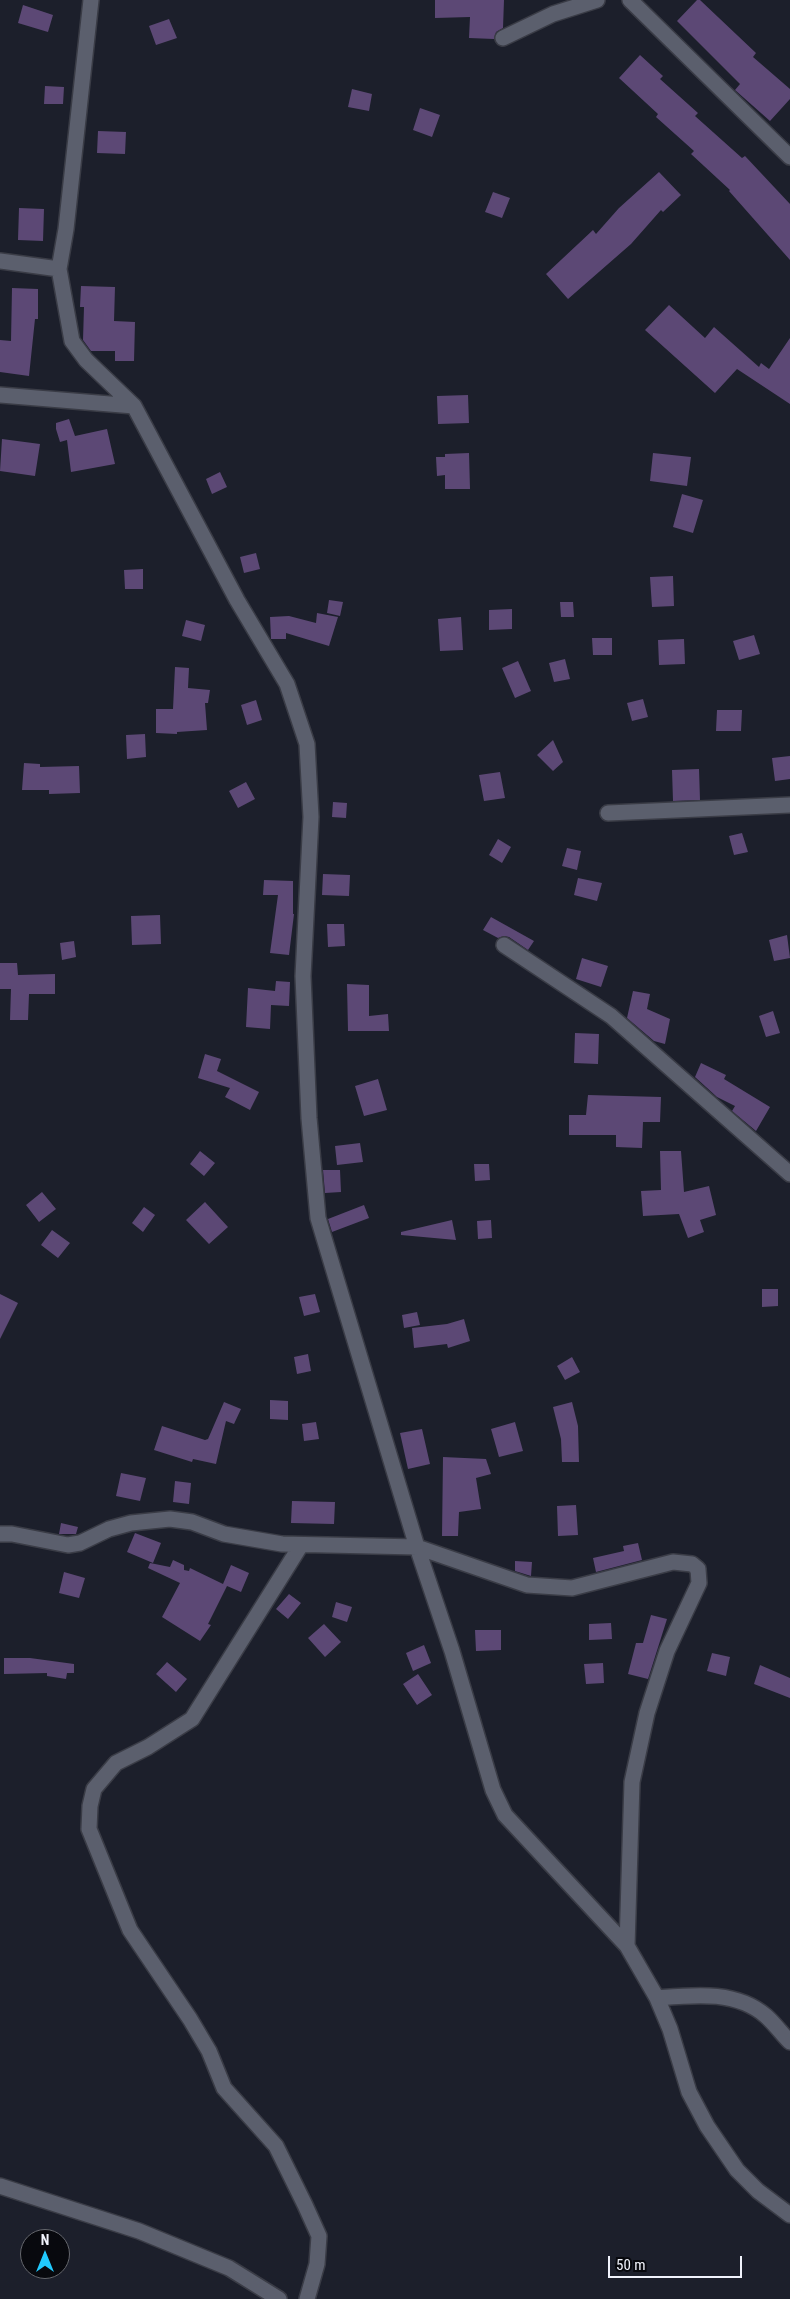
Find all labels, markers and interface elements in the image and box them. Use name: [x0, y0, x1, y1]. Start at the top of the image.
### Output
north arrow: [20, 2229, 70, 2279]
text: N: [41, 2232, 49, 2248]
scale bar: [610, 2246, 744, 2278]
text: 50 m: [616, 2256, 646, 2274]

